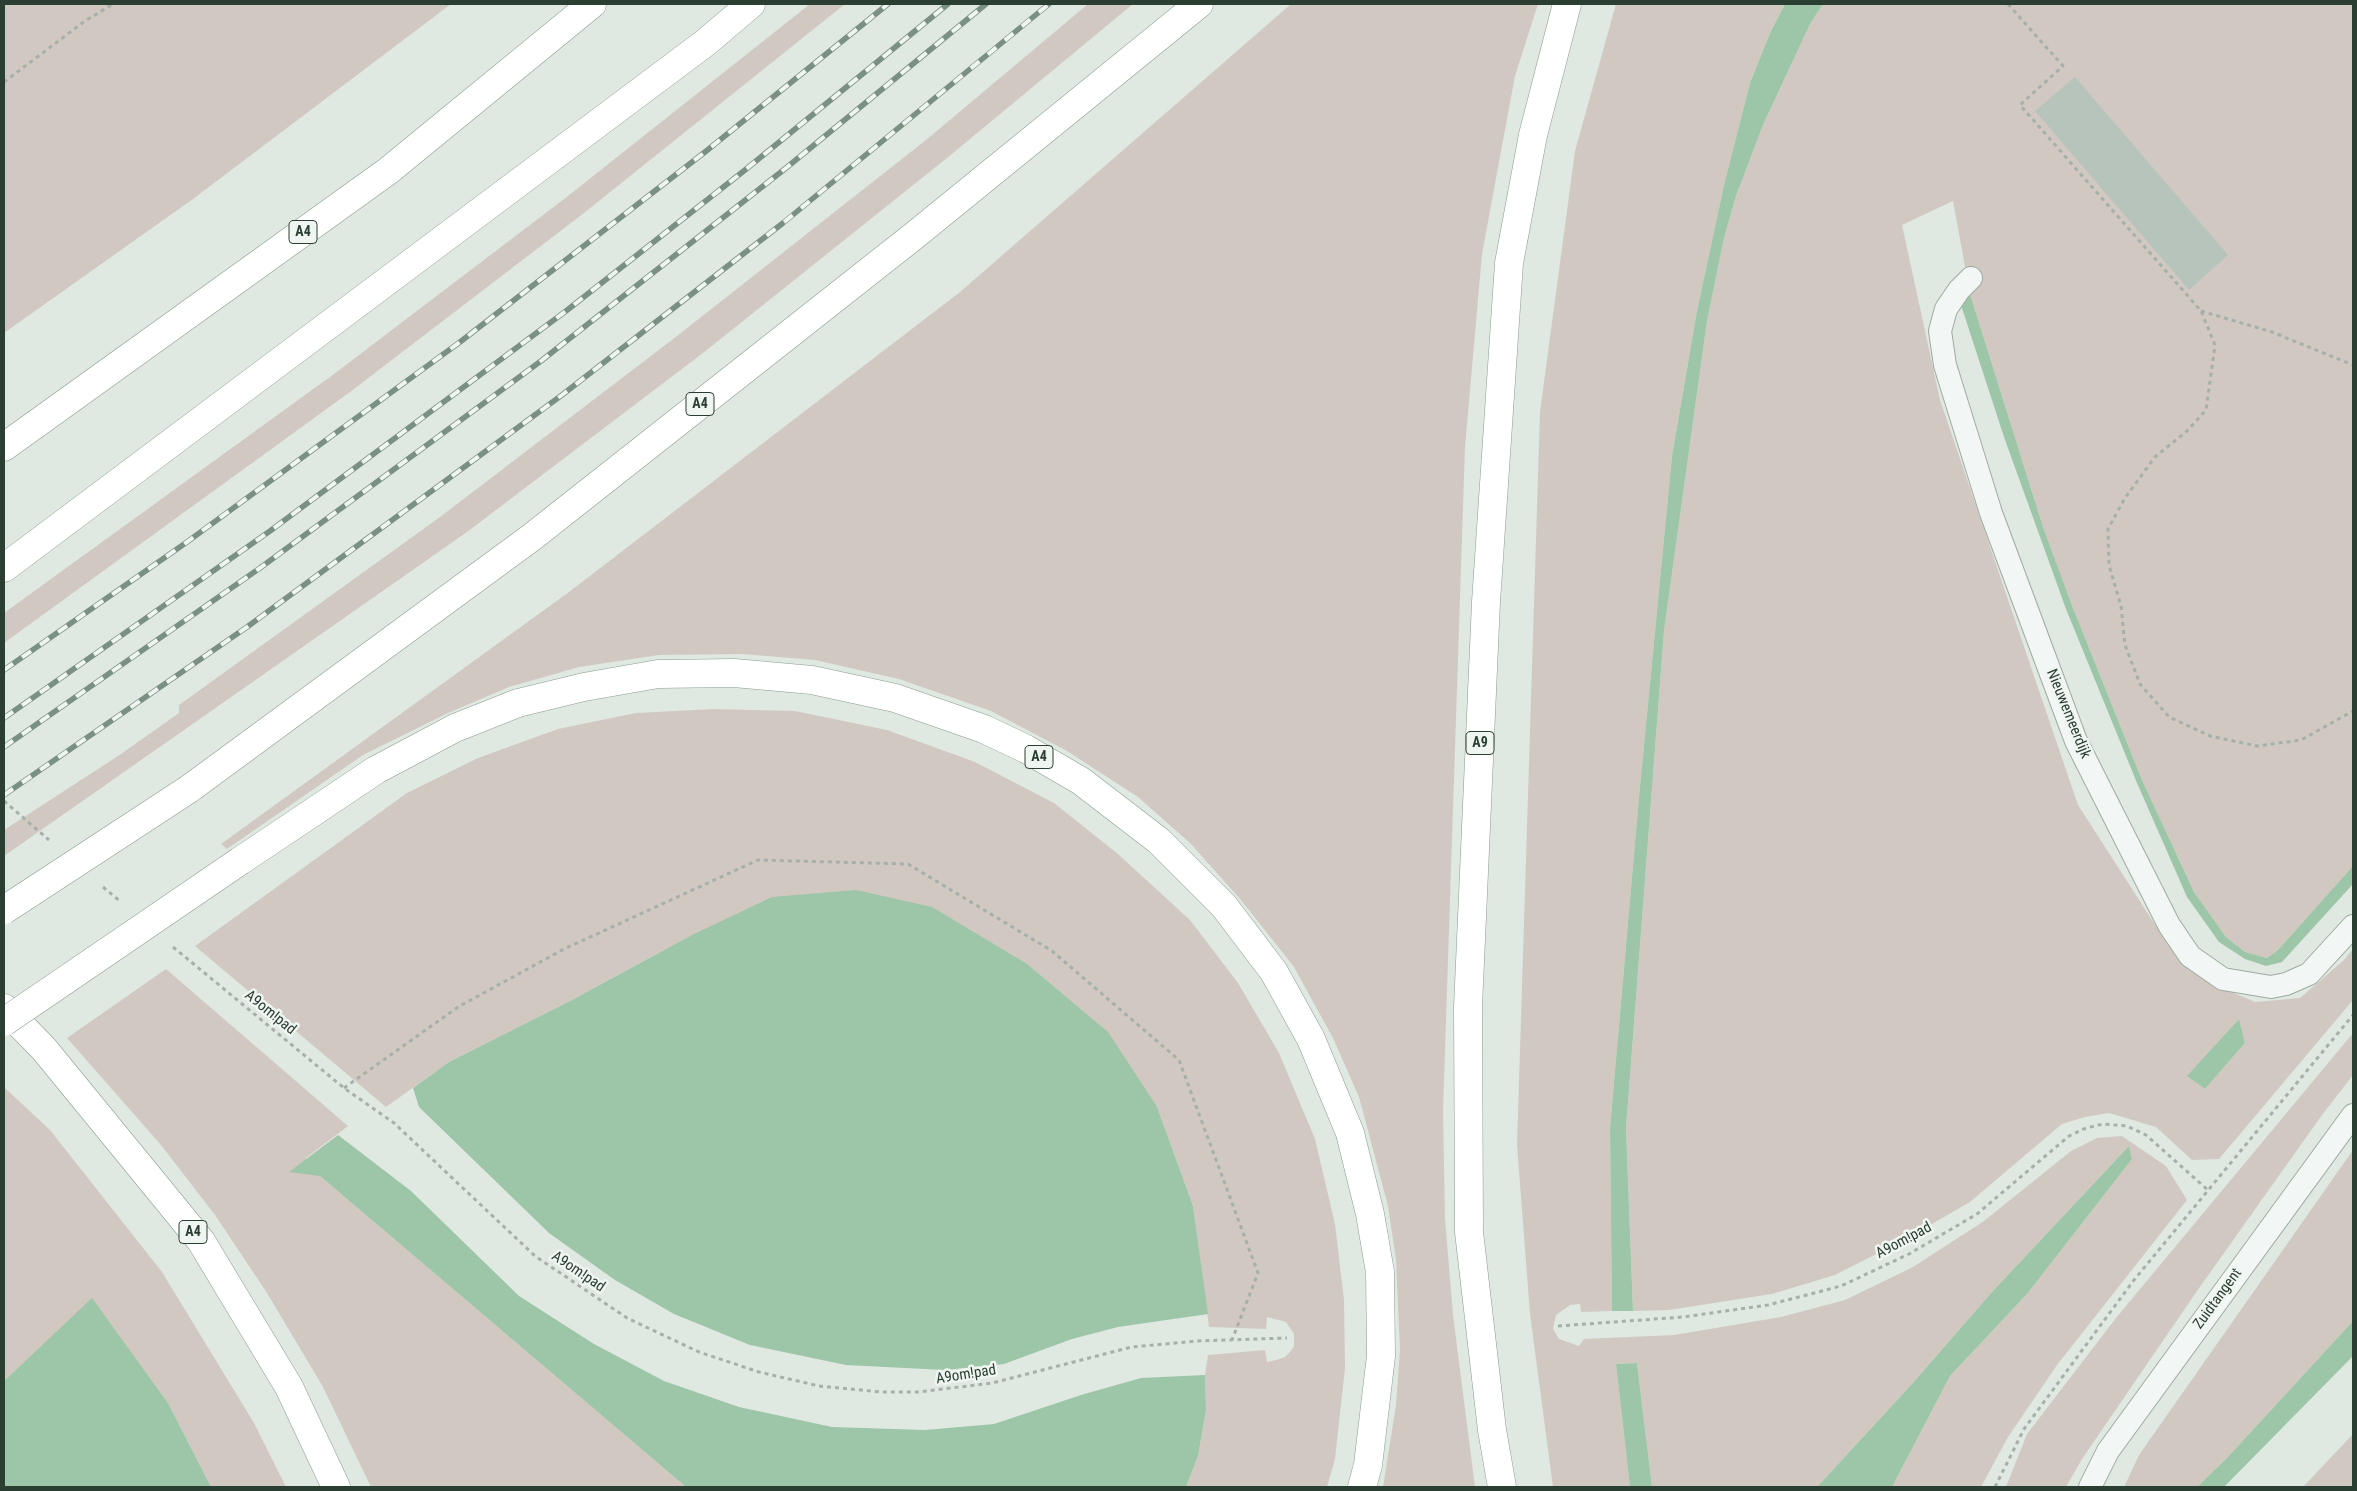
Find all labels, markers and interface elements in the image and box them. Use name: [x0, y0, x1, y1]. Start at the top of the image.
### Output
road number: A4: [289, 220, 317, 243]
road number: A4: [686, 392, 714, 416]
street label: Nieuwemeerdijk: [2042, 667, 2094, 761]
road number: A9: [1466, 731, 1494, 754]
road number: A4: [1025, 746, 1053, 769]
street label: A9om!pad: [241, 987, 299, 1039]
street label: A9om!pad: [1873, 1219, 1935, 1263]
road number: A4: [179, 1220, 207, 1244]
street label: A9om!pad: [548, 1248, 608, 1296]
street label: Zuidtangent: [2190, 1265, 2246, 1333]
street label: A9om!pad: [935, 1361, 997, 1389]

